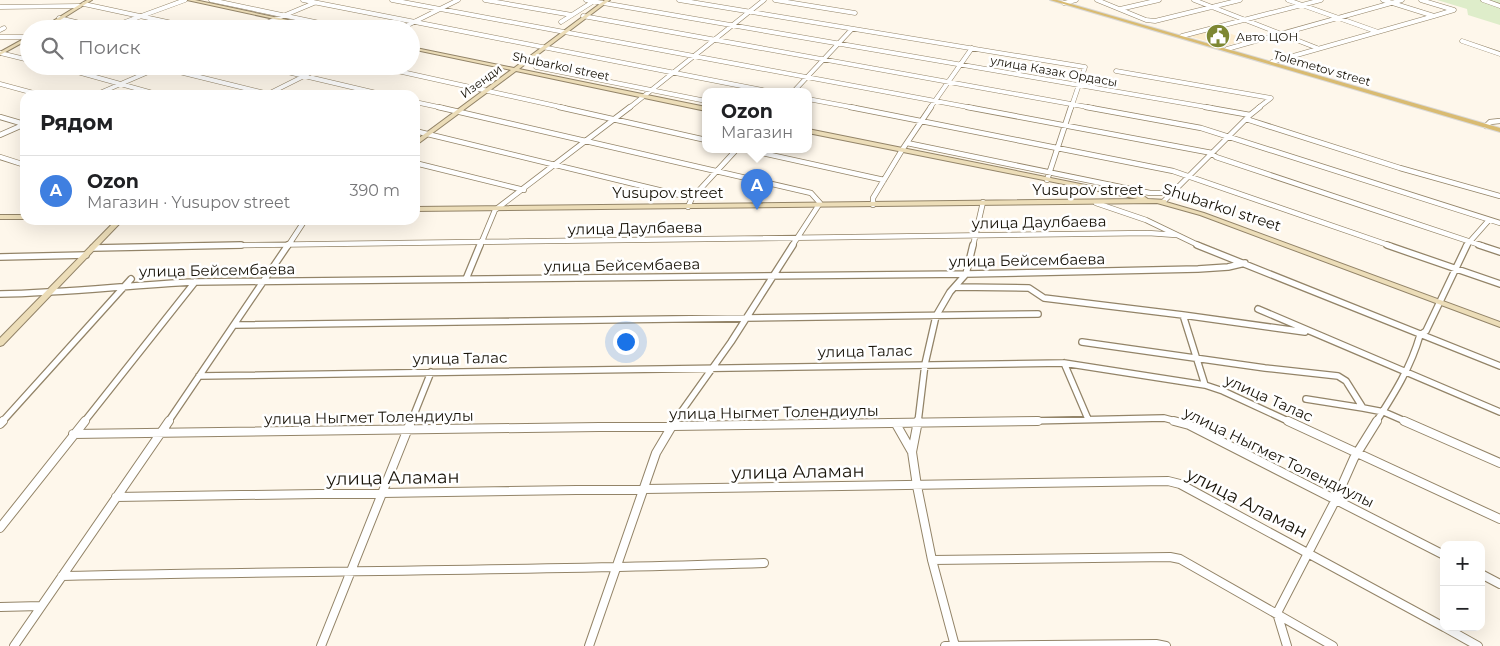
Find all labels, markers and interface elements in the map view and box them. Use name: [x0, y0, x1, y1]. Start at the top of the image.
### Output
search box: [20, 20, 420, 75]
public building icon: Авто ЦОН: [1205, 23, 1231, 49]
place label: Авто ЦОН: [1236, 29, 1298, 44]
icon: search: [38, 34, 66, 62]
text: Поиск: [78, 36, 141, 59]
street label: Tolemetov street: [1272, 47, 1373, 89]
street label: Shubarkol street: [511, 48, 611, 84]
street label: улица Казак Ордасы: [988, 52, 1119, 90]
street label: Изенди: [457, 61, 505, 101]
popup: [702, 88, 812, 153]
text: Ozon: [721, 100, 773, 123]
text: Рядом: [40, 110, 113, 135]
text: Магазин: [721, 123, 793, 142]
pin: A: [741, 169, 773, 210]
text: Ozon: [87, 170, 139, 193]
street label: Shubarkol street: [1160, 179, 1284, 235]
street label: Yusupov street: [1032, 180, 1144, 199]
text: A: [50, 181, 62, 200]
text: 390 m: [349, 181, 400, 200]
street label: Yusupov street: [612, 183, 724, 202]
text: Магазин · Yusupov street: [87, 193, 290, 212]
street label: улица Даулбаева: [971, 211, 1106, 233]
street label: улица Даулбаева: [567, 217, 702, 239]
street label: улица Бейсембаева: [948, 249, 1105, 271]
street label: улица Бейсембаева: [543, 254, 700, 276]
street label: улица Бейсембаева: [138, 259, 295, 281]
your location: [613, 329, 639, 355]
street label: улица Талас: [817, 341, 912, 361]
street label: улица Талас: [412, 348, 507, 368]
street label: улица Талас: [1221, 370, 1316, 426]
street label: улица Ныгмет Толендиулы: [668, 401, 879, 423]
street label: улица Ныгмет Толендиулы: [1180, 402, 1377, 511]
street label: улица Ныгмет Толендиулы: [263, 406, 474, 428]
street label: улица Аламан: [730, 460, 865, 484]
street label: улица Аламан: [1182, 463, 1311, 543]
street label: улица Аламан: [325, 466, 460, 490]
map controls: [1440, 541, 1485, 631]
button: +: [1440, 541, 1485, 586]
button: −: [1440, 586, 1485, 631]

